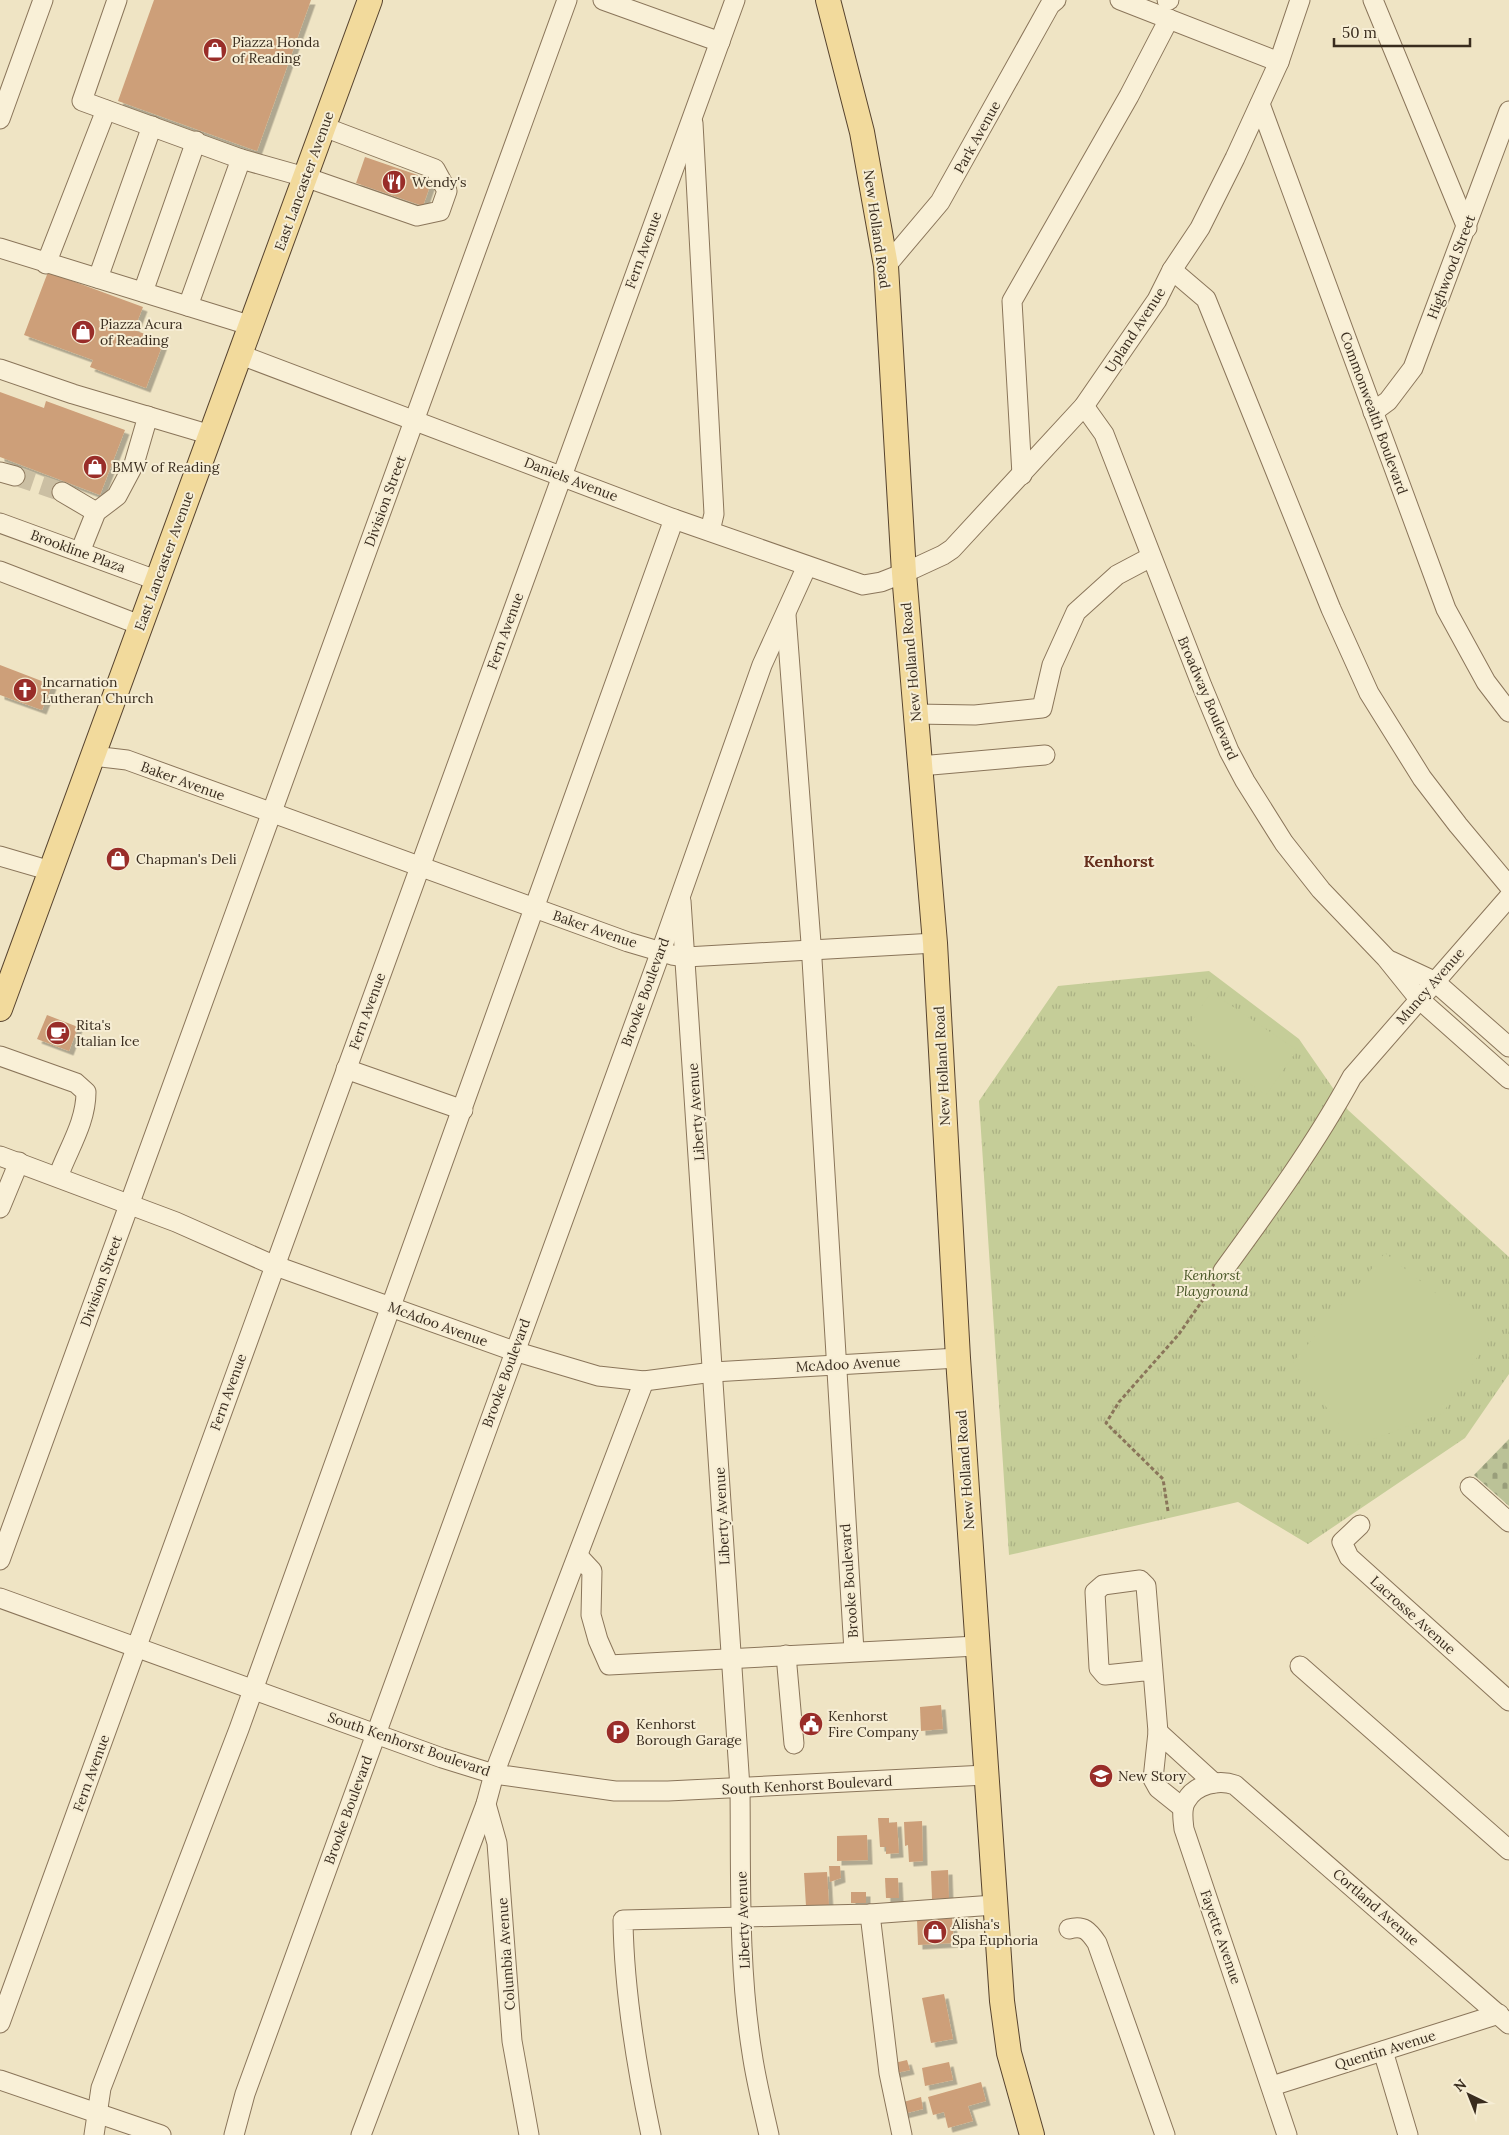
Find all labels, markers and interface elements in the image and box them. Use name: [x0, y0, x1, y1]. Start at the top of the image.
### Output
scale bar: [1334, 15, 1470, 47]
text: 50 m: [1342, 23, 1377, 42]
place label: Piazza Honda of Reading: [232, 33, 320, 67]
shop icon: Piazza Honda of Reading: [202, 37, 228, 63]
street label: Park Avenue: [950, 97, 1005, 176]
street label: East Lancaster Avenue: [270, 108, 338, 253]
restaurant icon: Wendy's: [381, 169, 407, 195]
street label: New Holland Road: [860, 169, 894, 289]
place label: Wendy's: [412, 173, 467, 191]
street label: Fern Avenue: [621, 209, 665, 291]
street label: Highwood Street: [1423, 212, 1479, 322]
street label: Upland Avenue: [1101, 284, 1169, 376]
place label: Piazza Acura of Reading: [100, 315, 183, 349]
shop icon: Piazza Acura of Reading: [70, 319, 96, 345]
street label: Commonwealth Boulevard: [1336, 329, 1412, 497]
street label: Division Street: [360, 452, 410, 549]
street label: Daniels Avenue: [522, 453, 621, 505]
shop icon: BMW of Reading: [82, 454, 108, 480]
place label: BMW of Reading: [112, 458, 220, 476]
street label: East Lancaster Avenue: [130, 488, 198, 633]
street label: Brookline Plaza: [28, 525, 128, 577]
street label: Fern Avenue: [483, 590, 527, 672]
street label: New Holland Road: [897, 602, 925, 722]
street label: Broadway Boulevard: [1174, 633, 1242, 763]
place label: Incarnation Lutheran Church: [42, 673, 154, 707]
church icon: Incarnation Lutheran Church: [12, 677, 38, 703]
street label: Baker Avenue: [138, 757, 228, 805]
shop icon: Chapman's Deli: [105, 846, 131, 872]
place label: Chapman's Deli: [136, 850, 237, 868]
district label: Kenhorst: [1084, 851, 1155, 871]
street label: Baker Avenue: [550, 906, 640, 952]
street label: Brooke Boulevard: [617, 935, 673, 1049]
street label: Muncy Avenue: [1392, 944, 1468, 1028]
street label: Fern Avenue: [345, 970, 389, 1052]
street label: New Holland Road: [930, 1006, 954, 1126]
place label: Rita's Italian Ice: [76, 1016, 140, 1050]
cafe icon: Rita's Italian Ice: [45, 1020, 71, 1046]
street label: Liberty Avenue: [684, 1062, 708, 1161]
street label: Division Street: [76, 1232, 126, 1329]
park label: Kenhorst Playground: [1176, 1266, 1249, 1300]
street label: McAdoo Avenue: [386, 1298, 491, 1351]
street label: Brooke Boulevard: [478, 1316, 534, 1430]
street label: Fern Avenue: [206, 1351, 250, 1433]
street label: McAdoo Avenue: [795, 1352, 901, 1376]
street label: New Holland Road: [952, 1410, 978, 1530]
street label: Liberty Avenue: [710, 1466, 734, 1565]
street label: Brooke Boulevard: [836, 1523, 862, 1639]
street label: Lacrosse Avenue: [1366, 1572, 1460, 1658]
place label: Kenhorst Fire Company: [828, 1707, 919, 1741]
street label: South Kenhorst Boulevard: [325, 1708, 493, 1780]
public building icon: Kenhorst Fire Company: [798, 1711, 824, 1737]
place label: Kenhorst Borough Garage: [636, 1715, 742, 1749]
parking icon: Kenhorst Borough Garage: [605, 1719, 631, 1745]
street label: Fern Avenue: [69, 1732, 113, 1814]
street label: Brooke Boulevard: [320, 1753, 376, 1867]
school or university icon: New Story: [1088, 1763, 1114, 1789]
place label: New Story: [1118, 1767, 1187, 1785]
street label: South Kenhorst Boulevard: [721, 1772, 893, 1798]
street label: Cortland Avenue: [1329, 1865, 1423, 1950]
street label: Liberty Avenue: [732, 1870, 754, 1969]
street label: Fayette Avenue: [1196, 1887, 1246, 1987]
street label: Columbia Avenue: [493, 1897, 519, 2011]
place label: Alisha's Spa Euphoria: [951, 1915, 1038, 1949]
shop icon: Alisha's Spa Euphoria: [922, 1919, 948, 1945]
street label: Quentin Avenue: [1332, 2026, 1438, 2074]
north arrow: [1444, 2070, 1494, 2120]
text: N: [1450, 2075, 1470, 2096]

